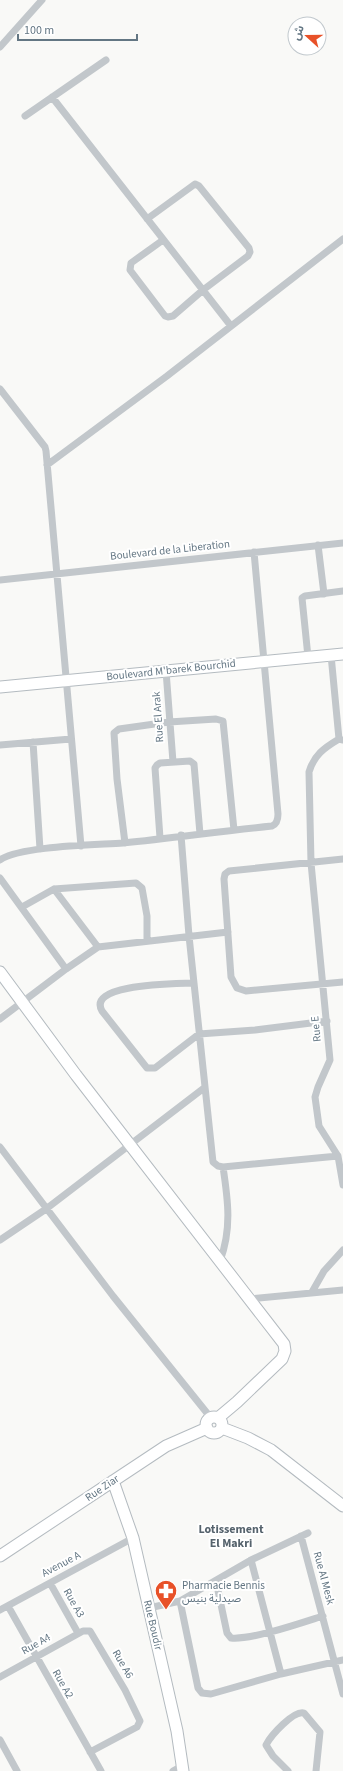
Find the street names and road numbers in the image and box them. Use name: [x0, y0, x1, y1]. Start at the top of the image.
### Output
street label: Boulevard de la Liberation: [109, 536, 231, 564]
street label: Boulevard M'barek Bourchid: [105, 656, 237, 684]
street label: Rue El Arak: [149, 690, 167, 743]
street label: Rue E: [307, 1015, 325, 1043]
street label: Rue Ziar: [82, 1471, 122, 1505]
street label: Avenue A: [39, 1547, 83, 1580]
street label: Rue Al Mesk: [310, 1550, 338, 1607]
street label: Rue A3: [60, 1586, 88, 1620]
street label: Rue Boudir: [140, 1598, 166, 1652]
street label: Rue A4: [19, 1630, 54, 1658]
street label: Rue A6: [109, 1647, 138, 1682]
street label: Rue A2: [49, 1667, 77, 1701]

